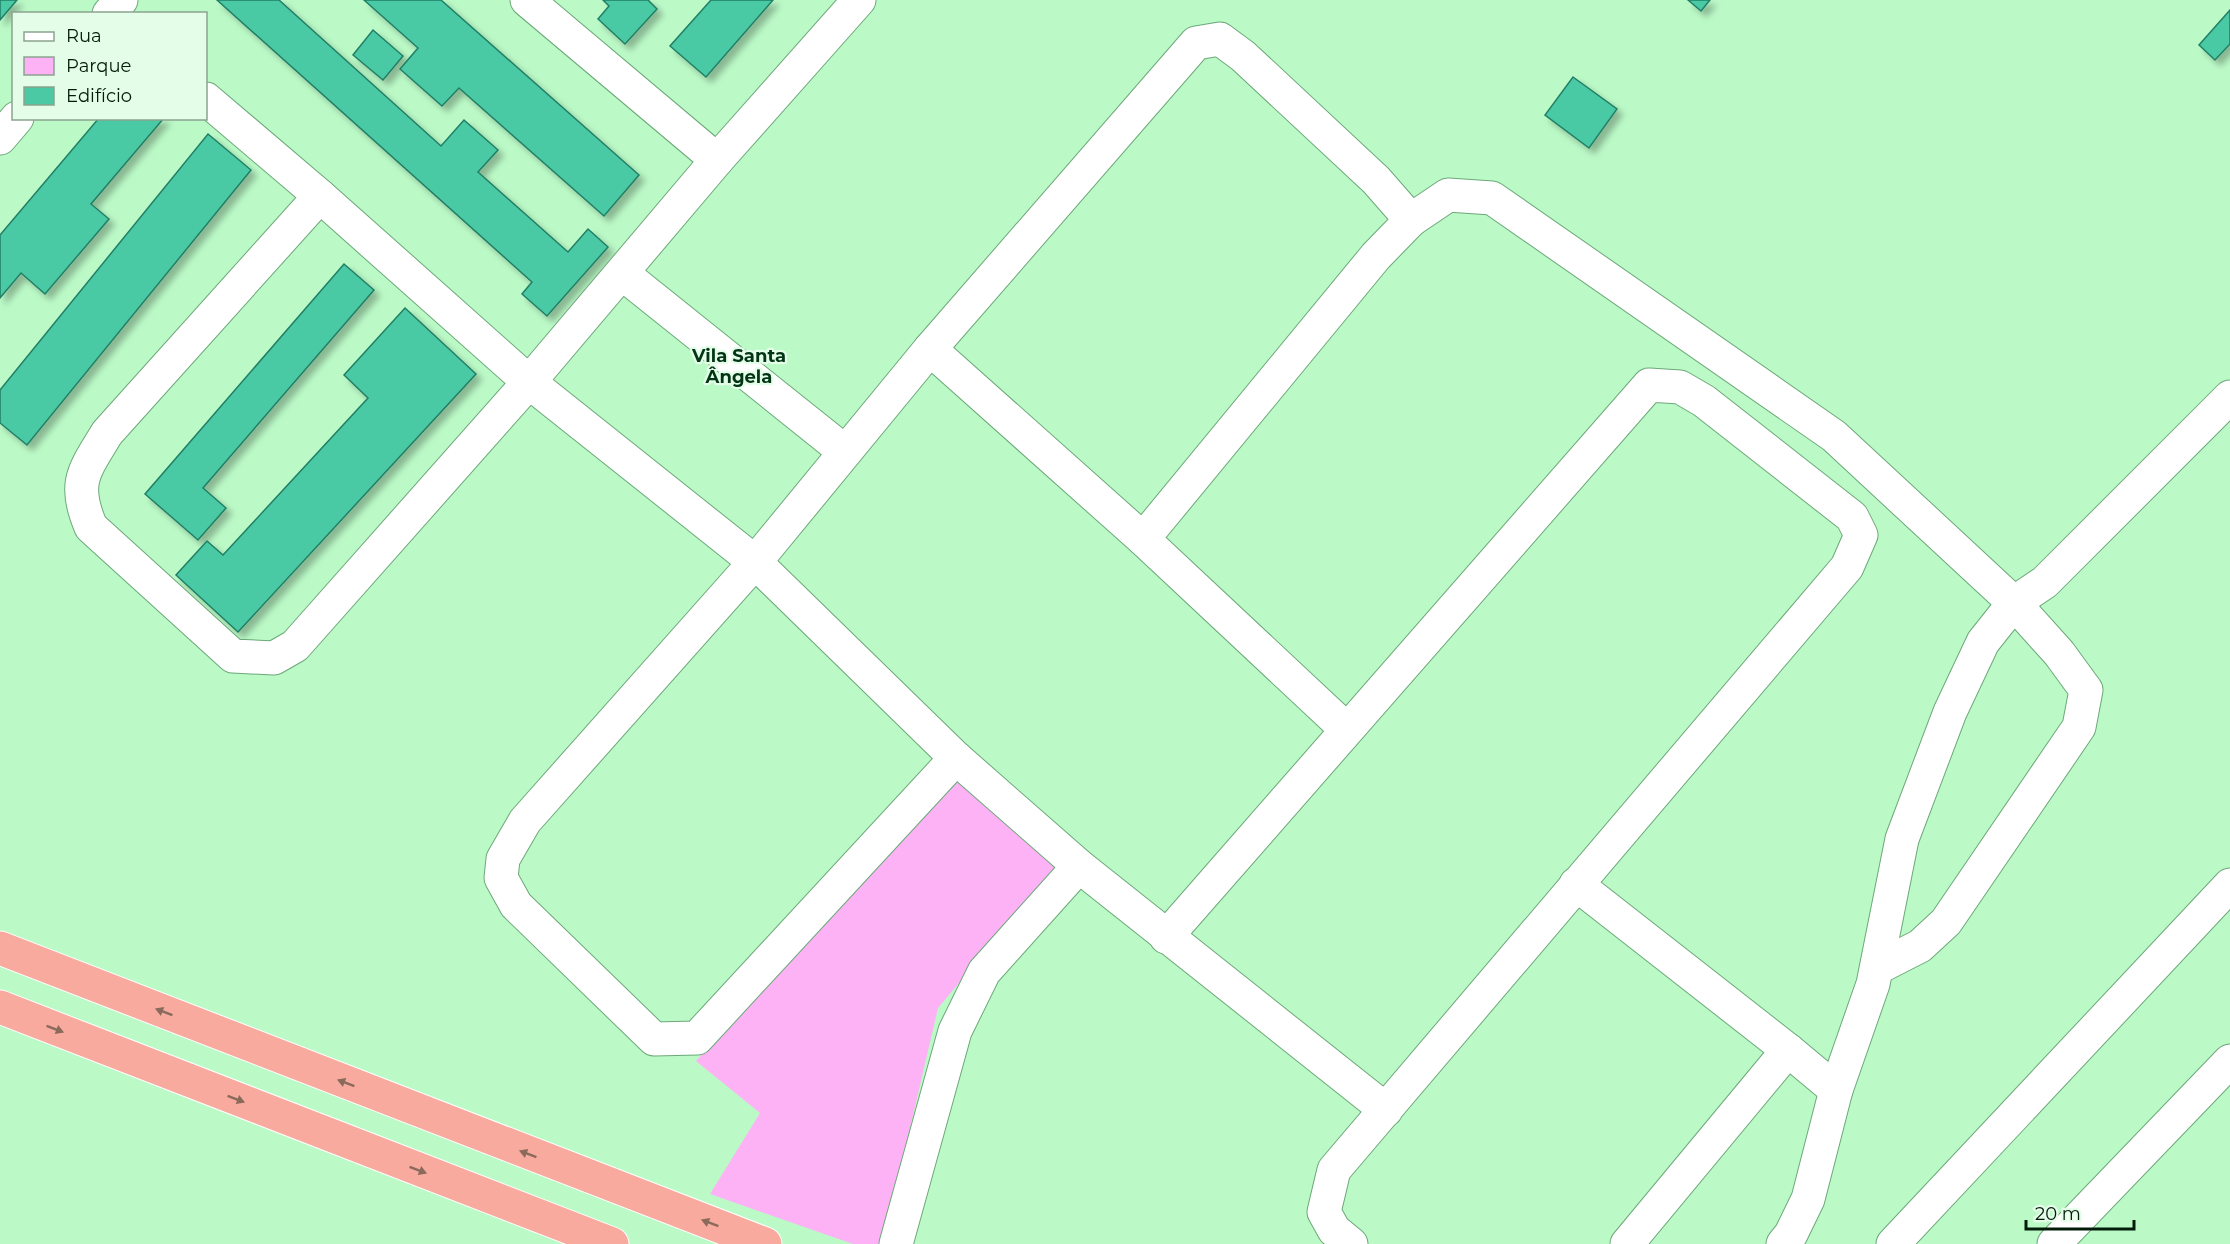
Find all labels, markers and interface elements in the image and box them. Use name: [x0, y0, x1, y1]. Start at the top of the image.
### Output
legend: [12, 12, 207, 120]
text: Rua: [66, 25, 102, 47]
text: Parque: [66, 55, 132, 77]
text: Edifício: [66, 85, 132, 107]
district label: Vila Santa Ângela: [691, 345, 786, 388]
one-way arrow: [155, 1007, 173, 1017]
one-way arrow: [46, 1024, 64, 1034]
one-way arrow: [337, 1078, 355, 1087]
one-way arrow: [228, 1094, 246, 1104]
one-way arrow: [518, 1149, 536, 1159]
one-way arrow: [409, 1165, 427, 1175]
scale bar: [2026, 1193, 2134, 1231]
text: 20 m: [2035, 1203, 2081, 1225]
one-way arrow: [701, 1218, 719, 1228]

